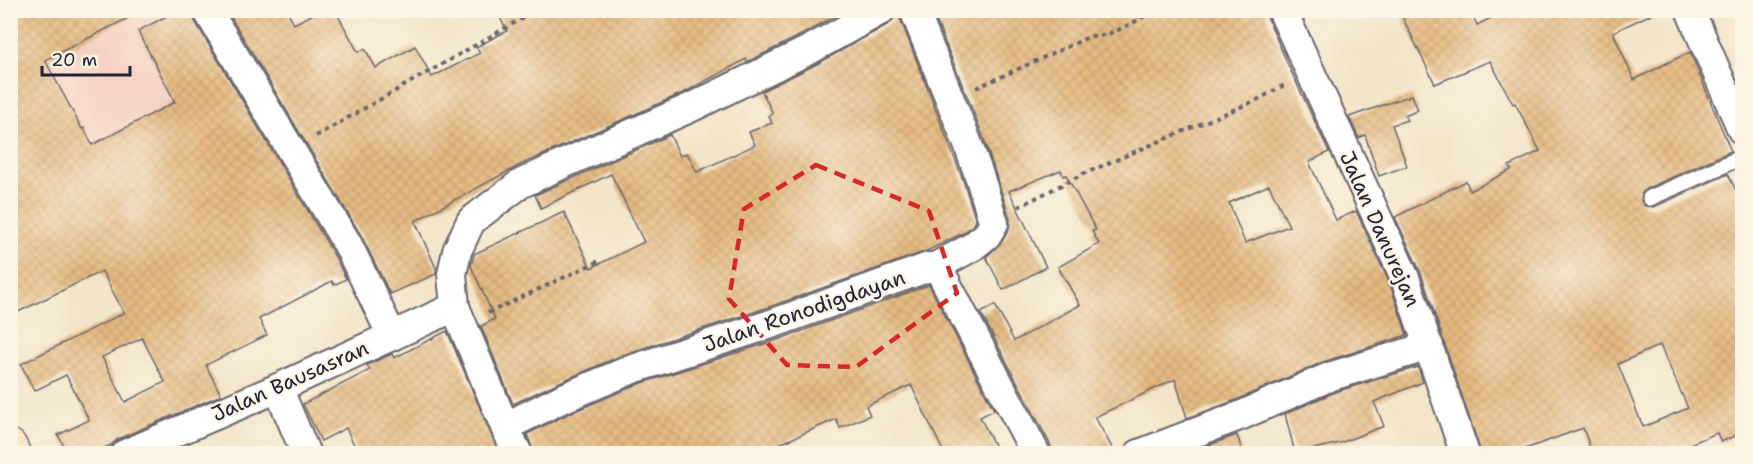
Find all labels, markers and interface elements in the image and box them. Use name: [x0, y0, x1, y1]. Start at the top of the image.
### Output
scale bar: [42, 39, 130, 77]
text: 20 m: [51, 48, 97, 72]
street label: Jalan Danurejan: [1333, 147, 1427, 311]
street label: Jalan Ronodigdayan: [699, 263, 909, 359]
street label: Jalan Bausasran: [207, 334, 373, 428]

